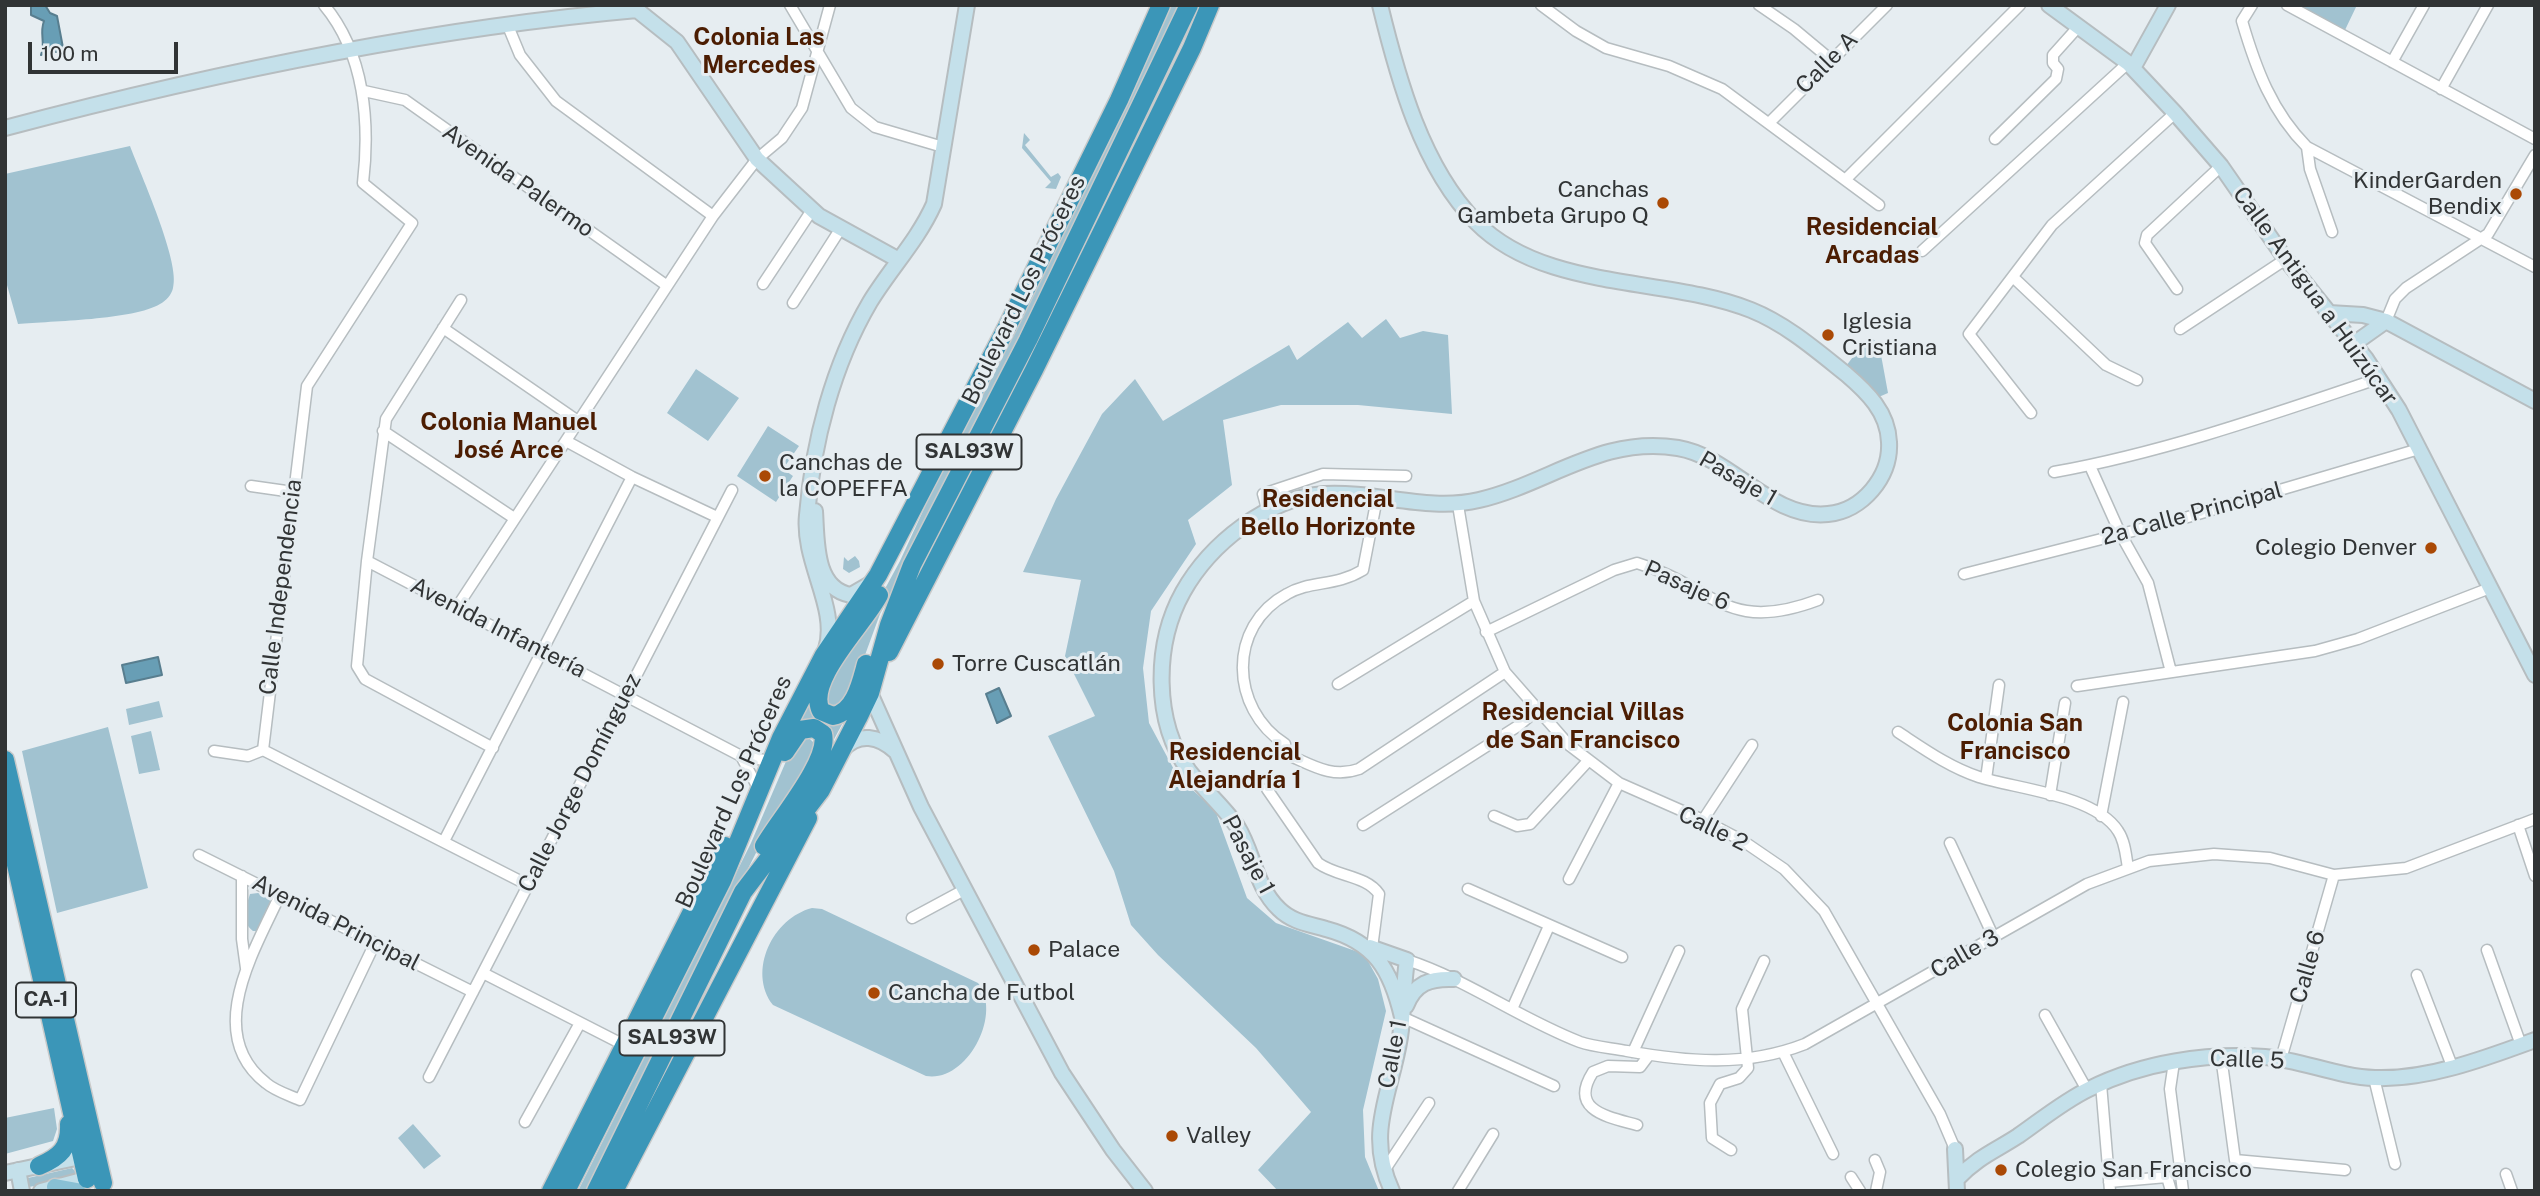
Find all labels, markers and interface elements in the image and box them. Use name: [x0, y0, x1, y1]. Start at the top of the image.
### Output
district label: Colonia Las Mercedes: [693, 24, 825, 80]
street label: Calle A: [1790, 26, 1864, 100]
scale bar: [32, 28, 182, 72]
text: 100 m: [41, 41, 98, 66]
street label: Avenida Palermo: [437, 118, 599, 244]
place label: KinderGarden Bendix: [2353, 167, 2502, 221]
street label: Boulevard Los Próceres: [956, 171, 1092, 409]
place label: Canchas Gambeta Grupo Q: [1457, 176, 1649, 230]
street label: Calle Antigua a Huizúcar: [2227, 182, 2403, 410]
marker: KinderGarden Bendix: [2508, 186, 2524, 202]
marker: Canchas Gambeta Grupo Q: [1655, 195, 1671, 211]
district label: Residencial Arcadas: [1806, 214, 1938, 270]
place label: Iglesia Cristiana: [1842, 308, 1937, 362]
marker: Iglesia Cristiana: [1820, 327, 1836, 343]
district label: Colonia Manuel José Arce: [420, 409, 598, 465]
road number: SAL93W: [916, 434, 1021, 470]
street label: Pasaje 1: [1694, 446, 1782, 512]
place label: Canchas de la COPEFFA: [779, 449, 908, 503]
marker: Canchas de la COPEFFA: [757, 468, 773, 484]
street label: Calle Independencia: [254, 477, 308, 697]
street label: 2a Calle Principal: [2098, 477, 2286, 551]
district label: Residencial Bello Horizonte: [1240, 486, 1416, 542]
place label: Colegio Denver: [2255, 534, 2417, 562]
marker: Colegio Denver: [2423, 540, 2439, 556]
street label: Pasaje 6: [1640, 555, 1734, 617]
street label: Avenida Infantería: [406, 572, 590, 684]
place label: Torre Cuscatlán: [952, 650, 1121, 678]
marker: Torre Cuscatlán: [930, 656, 946, 672]
street label: Calle Jorge Domínguez: [513, 669, 647, 897]
street label: Boulevard Los Próceres: [670, 671, 798, 913]
district label: Residencial Villas de San Francisco: [1482, 699, 1684, 755]
district label: Colonia San Francisco: [1947, 710, 2083, 766]
district label: Residencial Alejandría 1: [1168, 739, 1302, 795]
street label: Calle 2: [1674, 800, 1752, 858]
street label: Pasaje 1: [1216, 811, 1280, 899]
street label: Avenida Principal: [248, 869, 424, 977]
street label: Calle 3: [1926, 923, 2004, 985]
street label: Calle 6: [2284, 927, 2332, 1007]
place label: Palace: [1048, 936, 1120, 964]
marker: Palace: [1026, 942, 1042, 958]
place label: Cancha de Futbol: [888, 979, 1075, 1007]
road number: CA-1: [16, 982, 76, 1018]
marker: Cancha de Futbol: [866, 985, 882, 1001]
street label: Calle 1: [1373, 1017, 1413, 1091]
road number: SAL93W: [620, 1020, 724, 1056]
street label: Calle 5: [2209, 1045, 2285, 1075]
place label: Valley: [1186, 1122, 1251, 1150]
marker: Valley: [1164, 1128, 1180, 1144]
place label: Colegio San Francisco: [2015, 1156, 2252, 1184]
marker: Colegio San Francisco: [1993, 1162, 2009, 1178]

